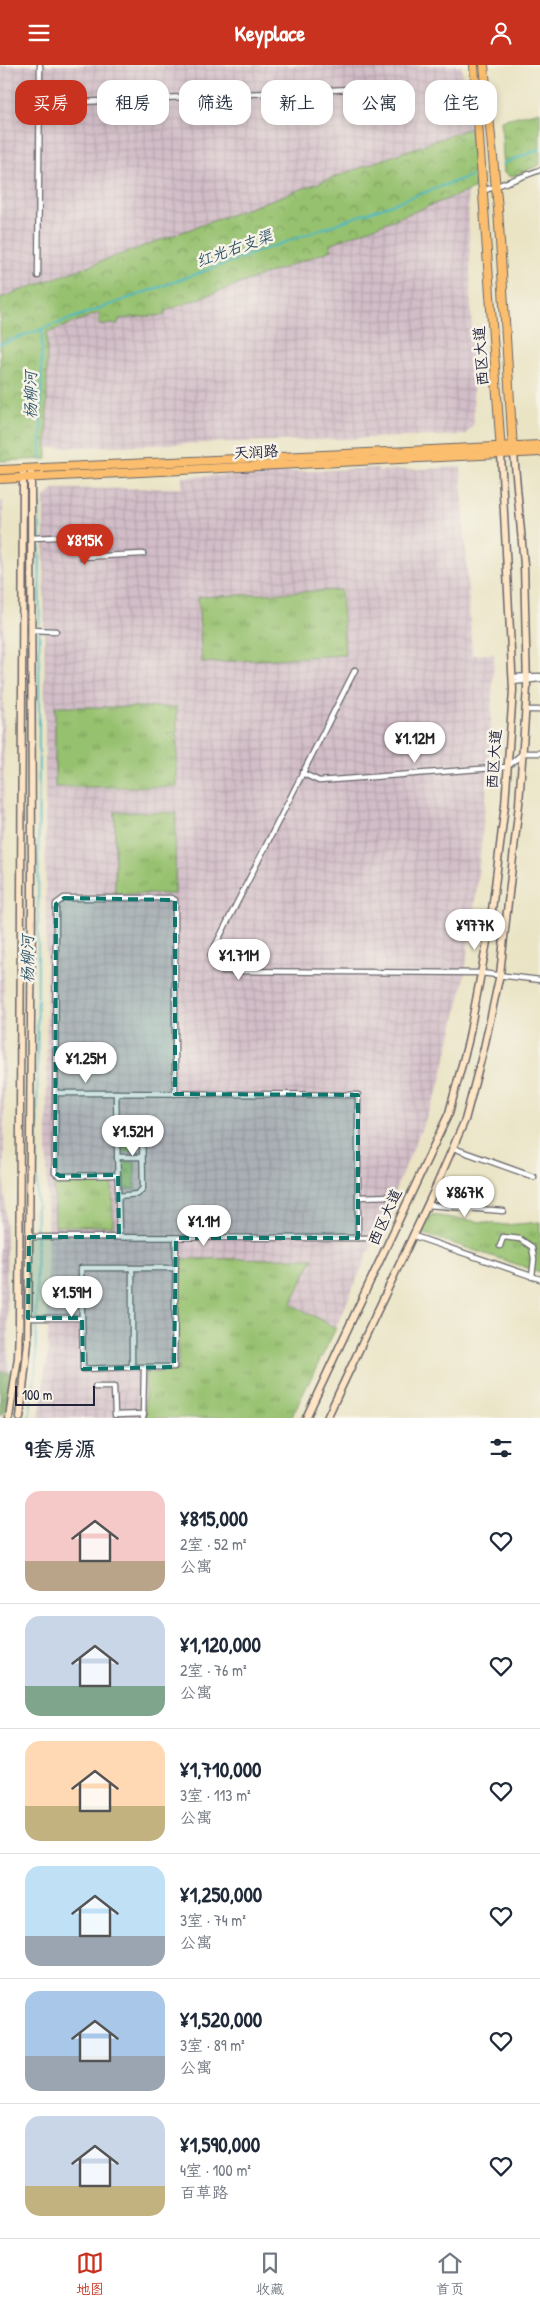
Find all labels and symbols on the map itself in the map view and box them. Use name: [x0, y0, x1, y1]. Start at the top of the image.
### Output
water label: 红光右支渠: [193, 223, 277, 272]
street label: 西区大道: [468, 325, 493, 387]
water label: 杨柳河: [19, 368, 41, 419]
street label: 天润路: [233, 440, 279, 463]
pin: ¥815K: [50, 523, 120, 566]
pin: ¥1.12M: [374, 721, 456, 764]
street label: 西区大道: [481, 728, 506, 790]
pin: ¥977K: [440, 909, 510, 951]
water label: 杨柳河: [16, 932, 38, 983]
pin: ¥1.71M: [198, 939, 280, 981]
pin: ¥1.25M: [45, 1041, 127, 1084]
pin: ¥1.52M: [92, 1115, 174, 1157]
pin: ¥867K: [430, 1175, 500, 1218]
street label: 西区大道: [363, 1185, 406, 1248]
pin: ¥1.1M: [169, 1205, 239, 1247]
pin: ¥1.59M: [31, 1275, 113, 1318]
scale bar: [15, 1383, 95, 1406]

